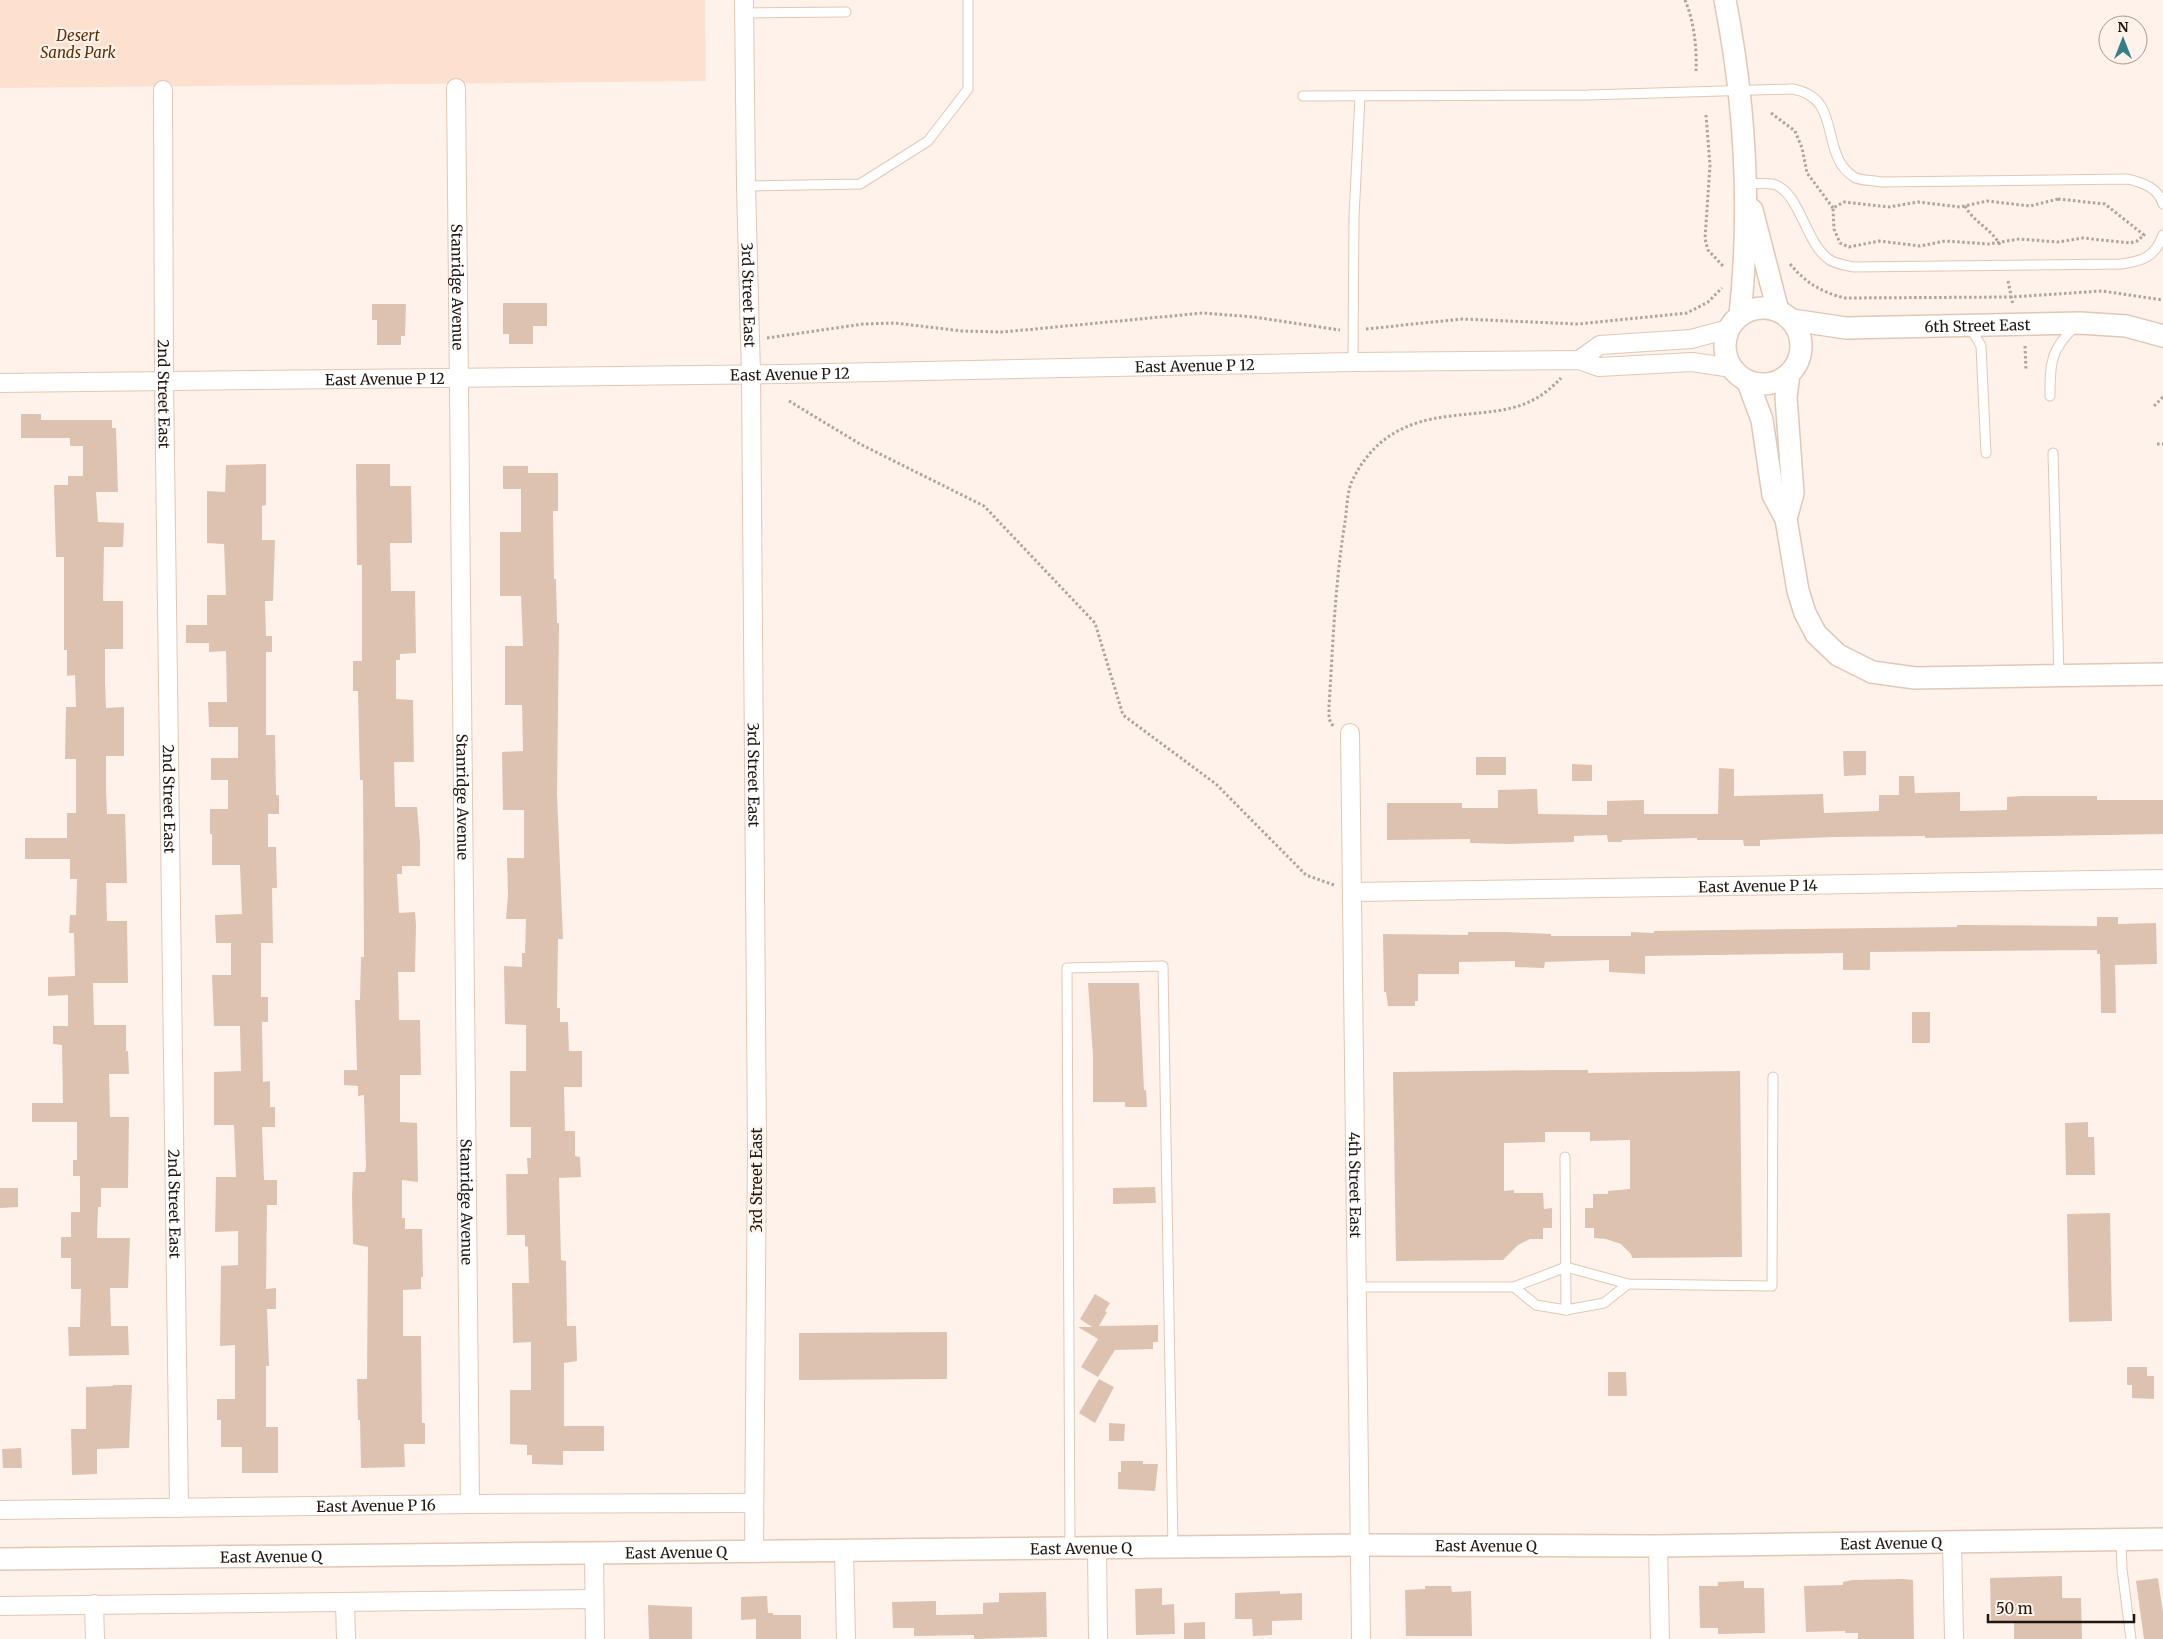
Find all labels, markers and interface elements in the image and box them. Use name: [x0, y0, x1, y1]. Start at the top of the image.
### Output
north arrow: [2098, 15, 2148, 65]
text: N: [2117, 18, 2129, 36]
park label: Desert Sands Park: [40, 26, 117, 62]
street label: Stanridge Avenue: [448, 224, 468, 350]
street label: 3rd Street East: [738, 242, 760, 348]
street label: 6th Street East: [1924, 315, 2031, 336]
street label: 2nd Street East: [154, 339, 174, 449]
street label: East Avenue P 12: [1135, 355, 1255, 376]
street label: East Avenue P 12: [730, 363, 850, 384]
street label: East Avenue P 12: [325, 368, 445, 389]
street label: 3rd Street East: [744, 722, 764, 828]
street label: Stanridge Avenue: [453, 734, 473, 860]
street label: 2nd Street East: [159, 744, 180, 854]
street label: East Avenue P 14: [1698, 875, 1818, 896]
street label: 3rd Street East: [747, 1127, 766, 1232]
street label: 4th Street East: [1345, 1132, 1366, 1238]
street label: Stanridge Avenue: [457, 1139, 477, 1265]
street label: 2nd Street East: [165, 1149, 185, 1259]
street label: East Avenue P 16: [316, 1495, 436, 1515]
street label: East Avenue Q: [1840, 1533, 1943, 1553]
street label: East Avenue Q: [1435, 1536, 1538, 1555]
street label: East Avenue Q: [1030, 1538, 1133, 1558]
street label: East Avenue Q: [625, 1542, 728, 1562]
street label: East Avenue Q: [220, 1546, 323, 1566]
scale bar: [1988, 1592, 2134, 1624]
text: 50 m: [1996, 1599, 2033, 1618]

